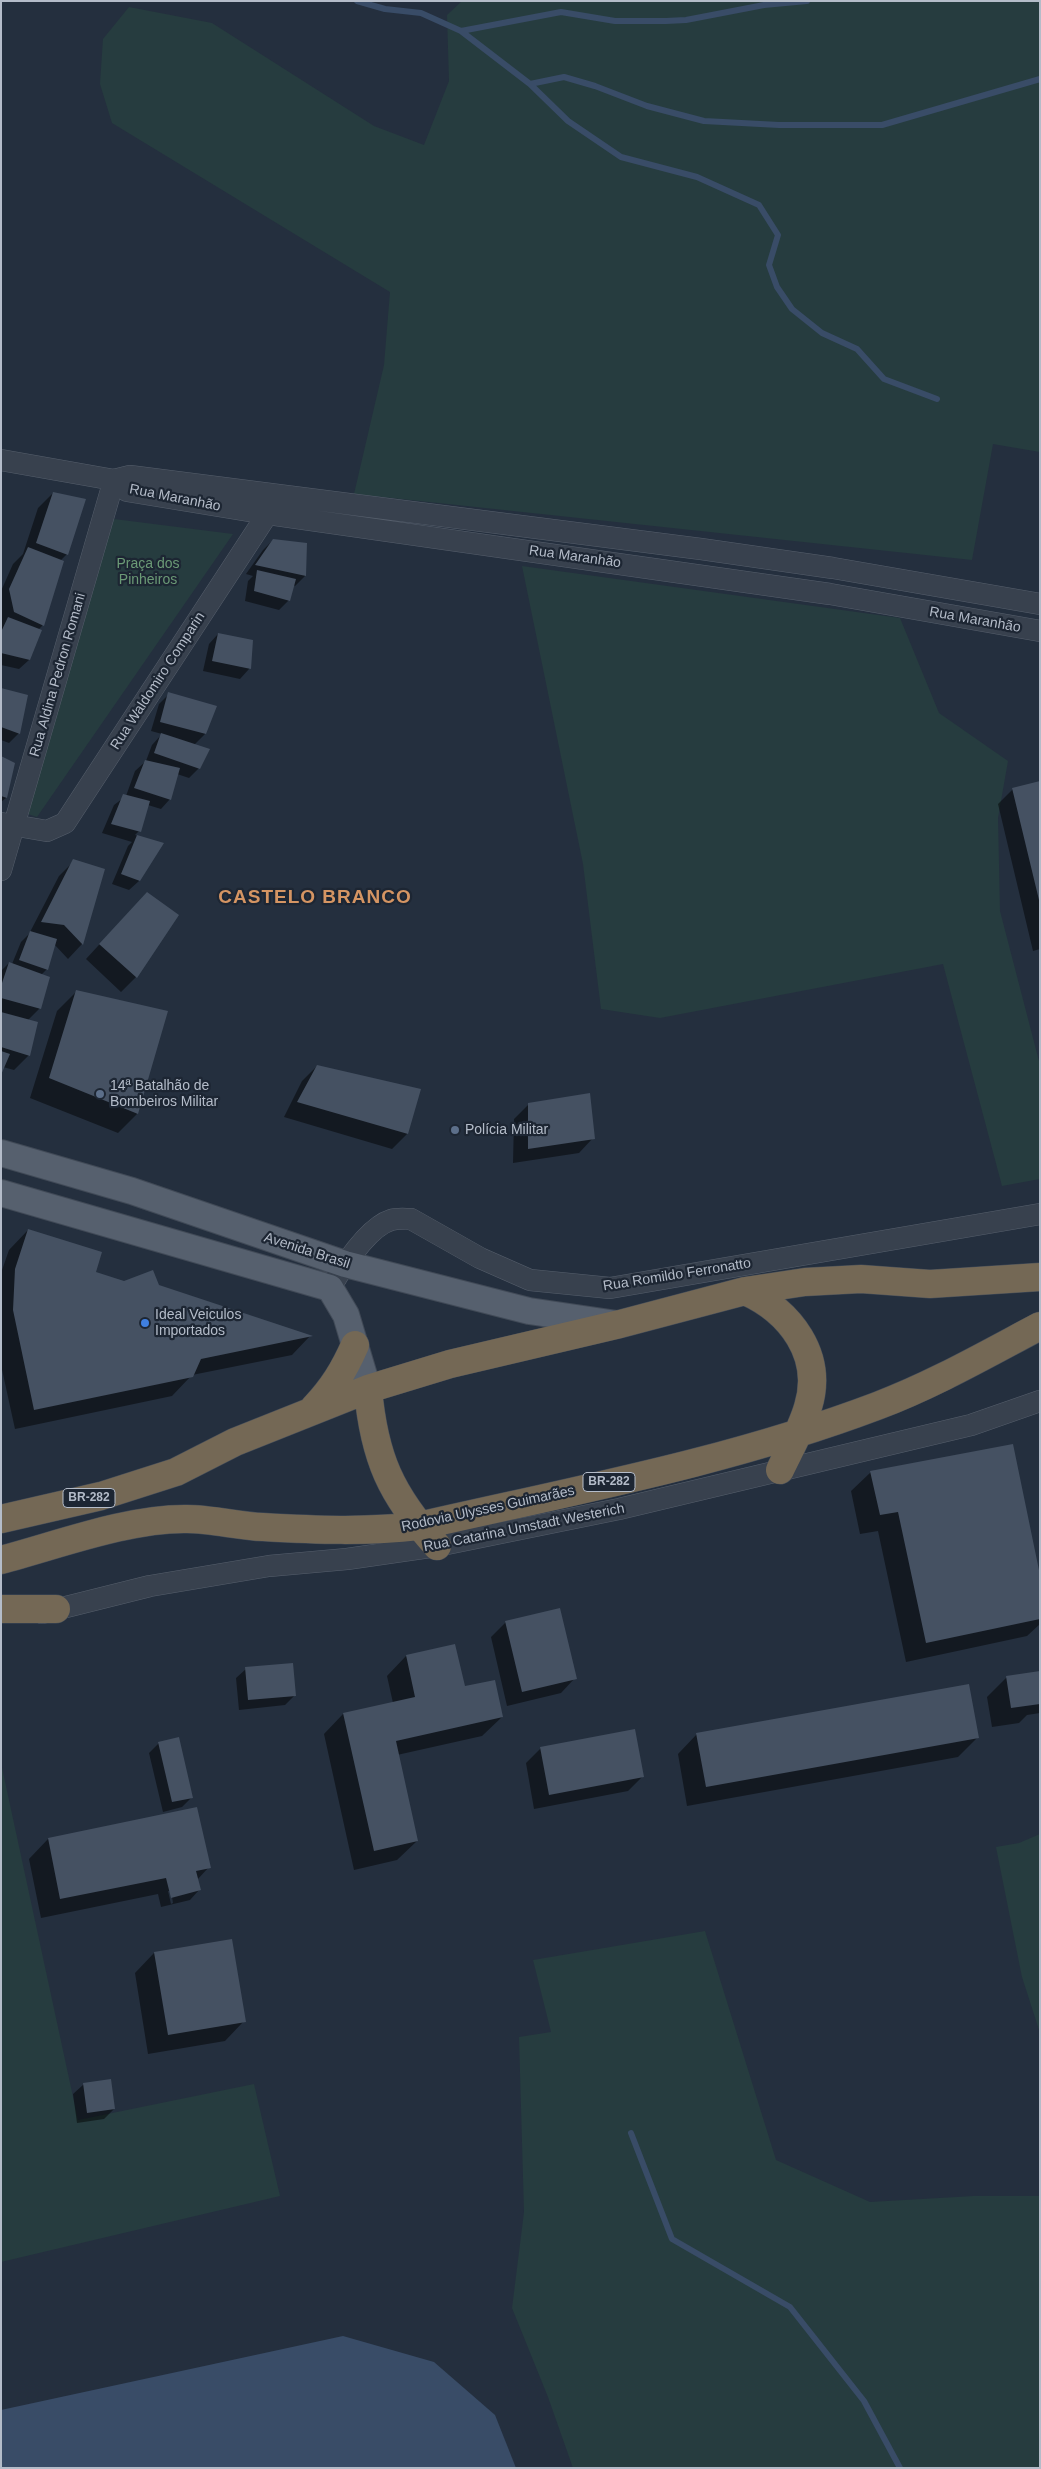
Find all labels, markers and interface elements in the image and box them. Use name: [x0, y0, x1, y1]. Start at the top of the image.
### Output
street label: Rua Maranhão: [128, 481, 222, 515]
street label: Rua Maranhão: [528, 542, 622, 572]
park label: Praça dos Pinheiros: [116, 556, 180, 588]
street label: Rua Aldina Pedron Romani: [27, 591, 89, 759]
street label: Rua Maranhão: [928, 604, 1022, 636]
street label: Rua Waldomiro Comparin: [107, 609, 209, 753]
district label: CASTELO BRANCO: [217, 887, 413, 909]
place label: 14ª Batalhão de Bombeiros Militar: [110, 1078, 218, 1110]
marker: 14ª Batalhão de Bombeiros Militar: [94, 1088, 106, 1100]
place label: Polícia Militar: [465, 1122, 548, 1138]
marker: Polícia Militar: [449, 1124, 461, 1136]
street label: Avenida Brasil: [262, 1229, 352, 1273]
street label: Rua Romildo Ferronatto: [602, 1255, 752, 1295]
place label: Ideal Veiculos Importados: [155, 1307, 241, 1340]
marker: Ideal Veiculos Importados: [139, 1317, 151, 1329]
road number: BR-282: [583, 1472, 635, 1491]
street label: Rodovia Ulysses Guimarães: [400, 1482, 576, 1536]
road number: BR-282: [63, 1489, 115, 1508]
street label: Rua Catarina Umstadt Westerich: [422, 1500, 626, 1556]

